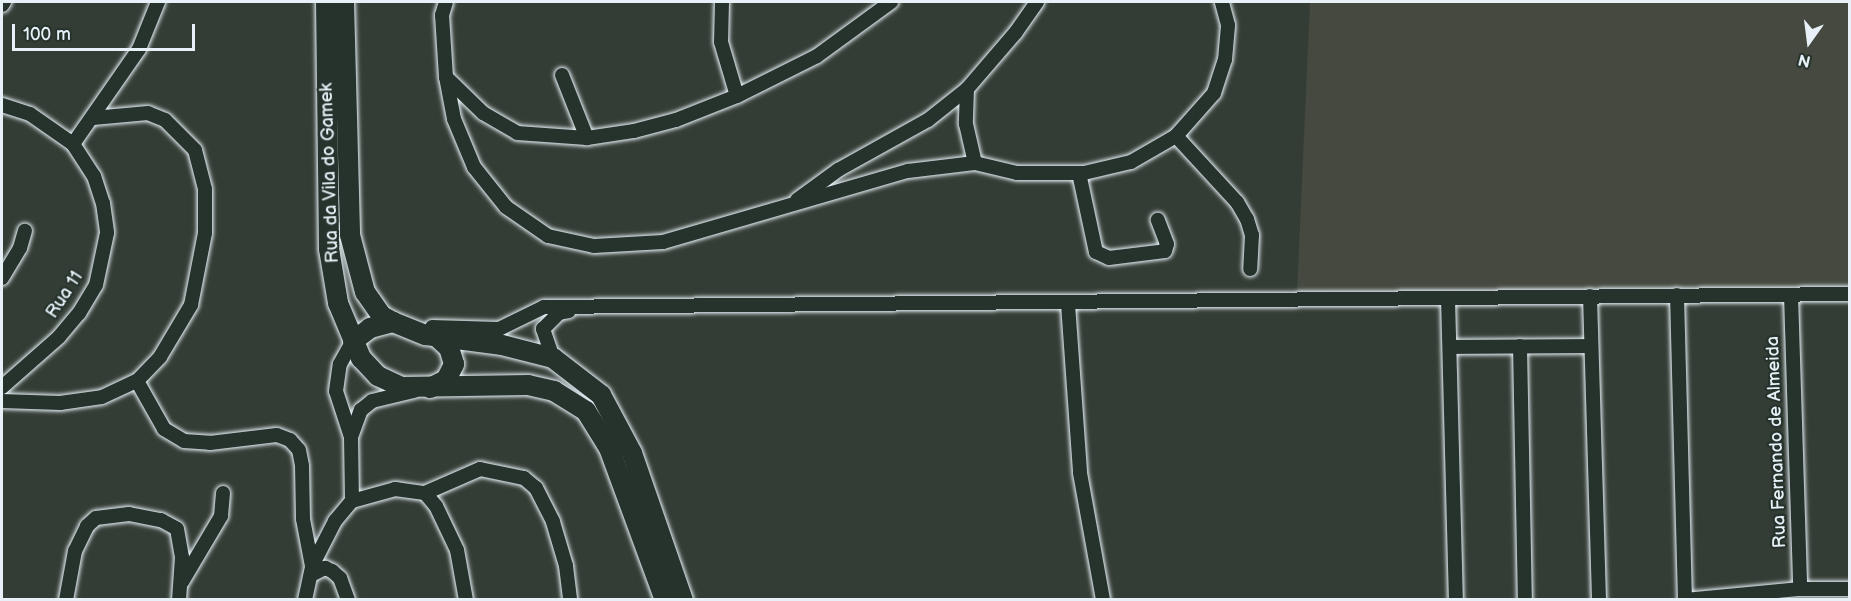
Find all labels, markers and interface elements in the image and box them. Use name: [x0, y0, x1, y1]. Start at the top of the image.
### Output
scale bar: [15, 12, 198, 50]
north arrow: [1779, 12, 1839, 72]
text: 100 m: [23, 24, 71, 45]
text: N: [1796, 49, 1813, 71]
street label: Rua da Vila do Gamek: [316, 82, 344, 264]
street label: Rua 11: [42, 267, 88, 323]
street label: Rua Fernando de Almeida: [1763, 336, 1791, 548]

